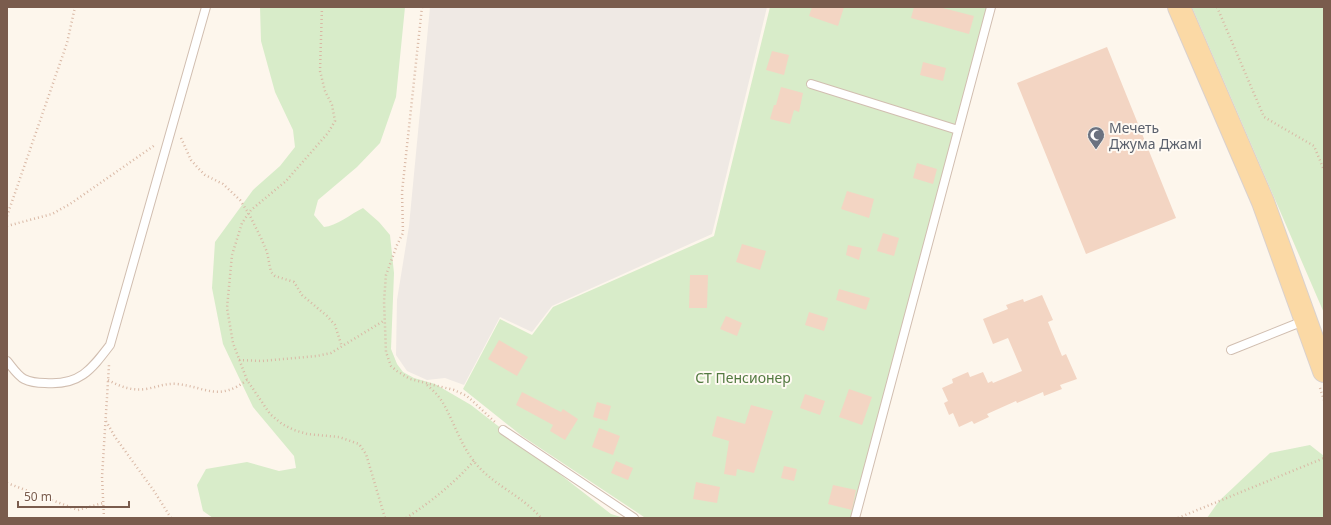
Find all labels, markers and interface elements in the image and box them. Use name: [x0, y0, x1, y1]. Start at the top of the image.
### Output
place label: Мечеть Джума Джамі: [1109, 118, 1202, 153]
mosque icon: Мечеть Джума Джамі: [1086, 125, 1106, 150]
park label: СТ Пенсионер: [695, 368, 791, 387]
scale bar: [18, 483, 129, 509]
text: 50 m: [24, 488, 52, 505]

